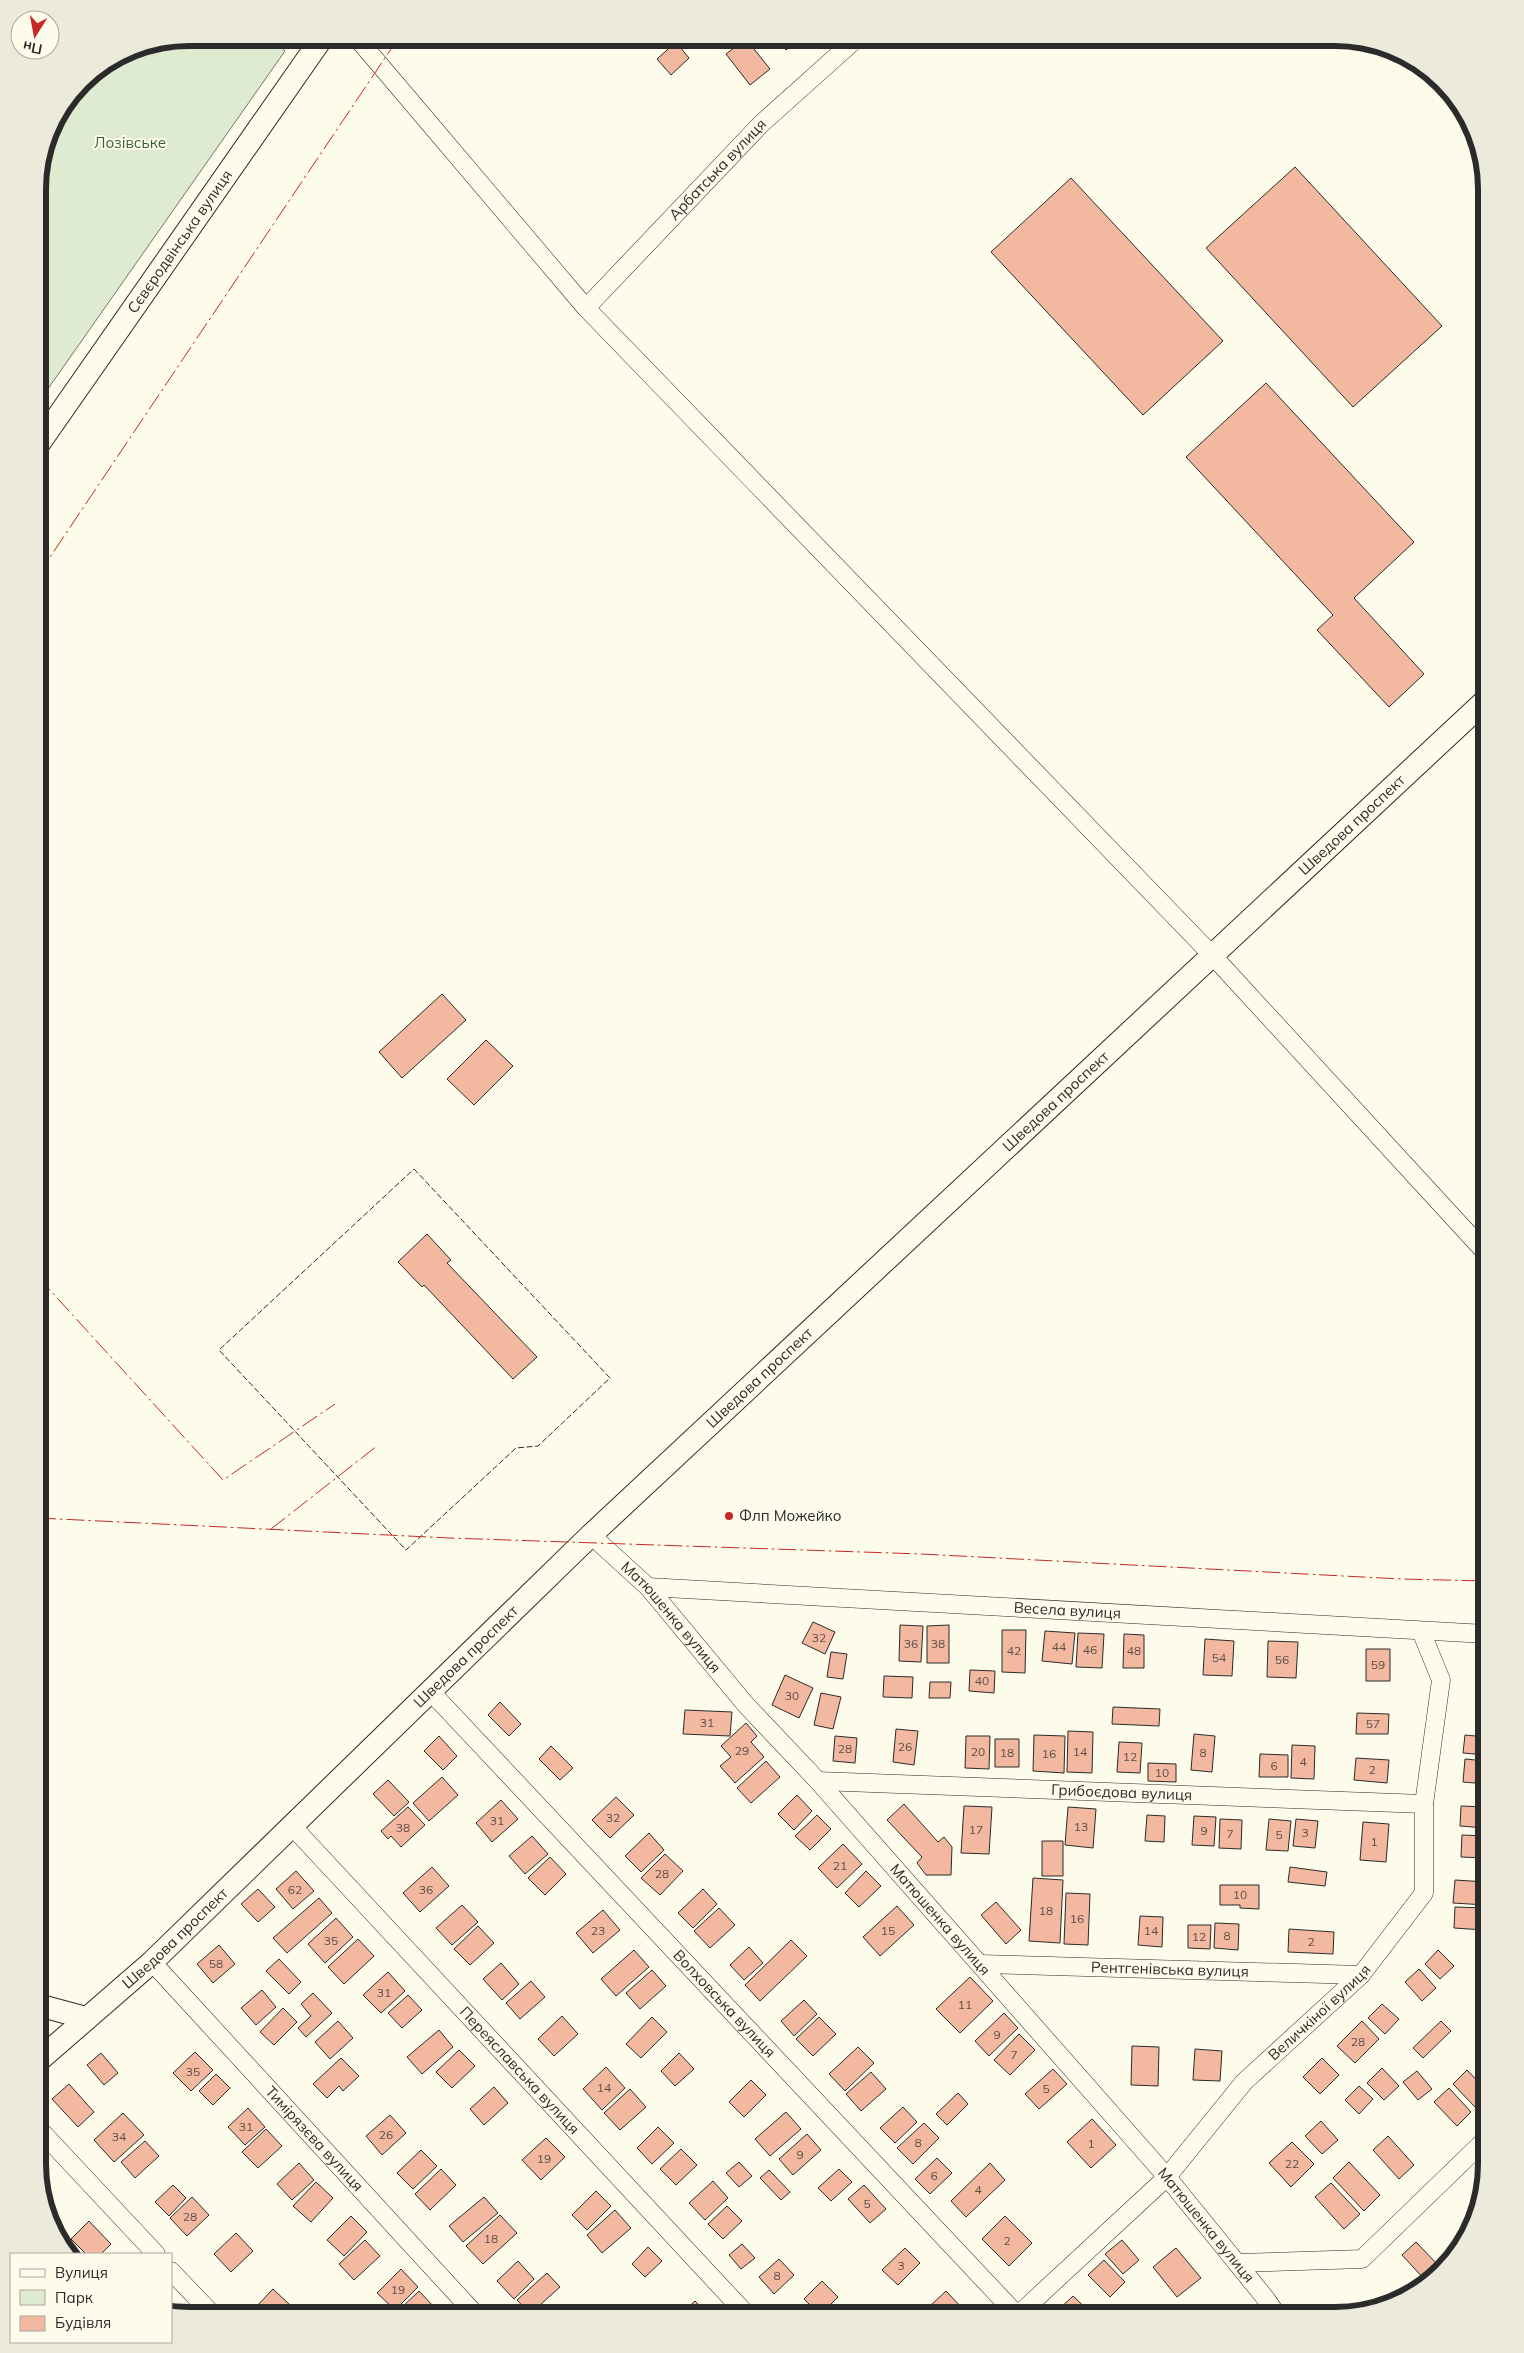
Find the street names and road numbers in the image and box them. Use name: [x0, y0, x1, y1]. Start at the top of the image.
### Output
street label: Арбатська вулиця: [665, 114, 770, 224]
street label: Сєвєродвінська вулиця: [123, 166, 236, 317]
street label: Шведова проспект: [1294, 770, 1409, 879]
street label: Шведова проспект: [998, 1047, 1113, 1155]
street label: Шведова проспект: [702, 1323, 817, 1432]
street label: Матюшенка вулиця: [617, 1557, 725, 1677]
street label: Весела вулиця: [1013, 1598, 1122, 1623]
street label: Шведова проспект: [409, 1601, 522, 1711]
street label: Грибоєдова вулиця: [1051, 1780, 1193, 1804]
street label: Матюшенка вулиця: [886, 1860, 995, 1979]
street label: Шведова проспект: [118, 1883, 232, 1993]
street label: Волховська вулиця: [669, 1946, 780, 2061]
street label: Рентгенівська вулиця: [1091, 1957, 1249, 1981]
street label: Величкіної вулиця: [1264, 1960, 1375, 2064]
street label: Переяславська вулиця: [456, 2002, 584, 2138]
street label: Тимірязєва вулиця: [262, 2082, 368, 2195]
street label: Матюшенка вулиця: [1154, 2163, 1259, 2286]

